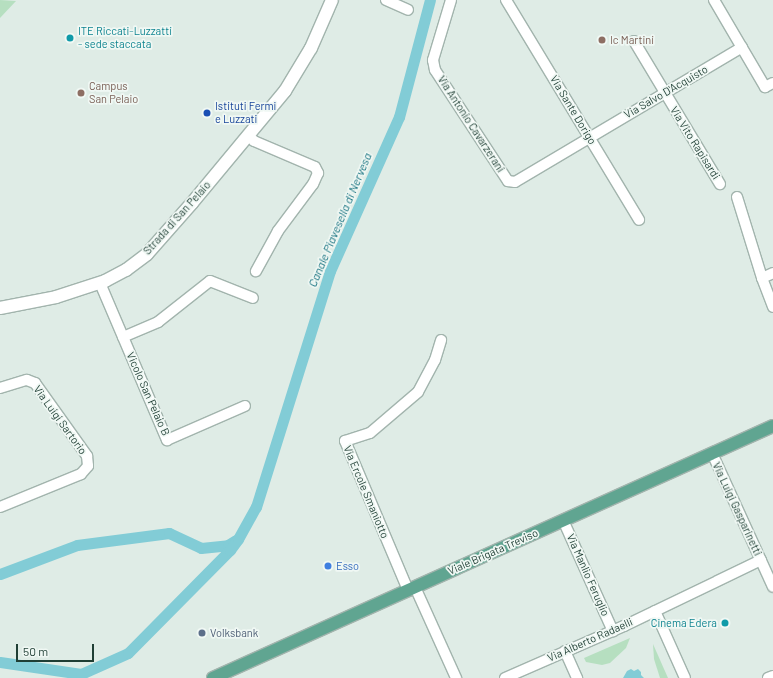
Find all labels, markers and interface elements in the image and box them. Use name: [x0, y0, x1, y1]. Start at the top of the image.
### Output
place label: ITE Riccati-Luzzatti - sede staccata: [78, 25, 172, 51]
marker: ITE Riccati-Luzzatti - sede staccata: [65, 33, 75, 43]
place label: Ic Martini: [610, 33, 654, 47]
marker: Ic Martini: [597, 35, 607, 45]
street label: Via Salvo D'Acquisto: [622, 63, 710, 121]
street label: Via Antonio Cavarzerani: [435, 73, 507, 175]
street label: Via Sante Dorigo: [547, 73, 599, 147]
place label: Campus San Pelaio: [89, 80, 138, 106]
marker: Campus San Pelaio: [76, 88, 86, 98]
place label: Istituti Fermi e Luzzati: [215, 100, 276, 126]
street label: Via Vito Rapisardi: [667, 104, 723, 182]
marker: Istituti Fermi e Luzzati: [202, 108, 212, 118]
water label: Canale Piavesella di Nervesa: [305, 151, 375, 289]
street label: Strada di San Pelaio: [141, 179, 213, 257]
street label: Vicolo San Pelaio B: [124, 350, 172, 438]
street label: Via Luigi Sartorio: [31, 383, 89, 457]
street label: Via Ercole Smaniotto: [340, 444, 392, 540]
street label: Via Luigi Gasparinetti: [710, 460, 764, 558]
street label: Viale Brigata Treviso: [446, 526, 540, 578]
street label: Via Manlio Feruglio: [564, 532, 612, 618]
place label: Esso: [336, 559, 359, 573]
marker: Esso: [323, 561, 333, 571]
street label: Via Alberto Radaelli: [545, 615, 635, 665]
place label: Cinema Edera: [651, 616, 717, 630]
marker: Cinema Edera: [720, 618, 730, 628]
place label: Volksbank: [210, 626, 258, 640]
marker: Volksbank: [197, 628, 207, 638]
scale bar: [18, 636, 96, 662]
text: 50 m: [23, 644, 48, 658]

